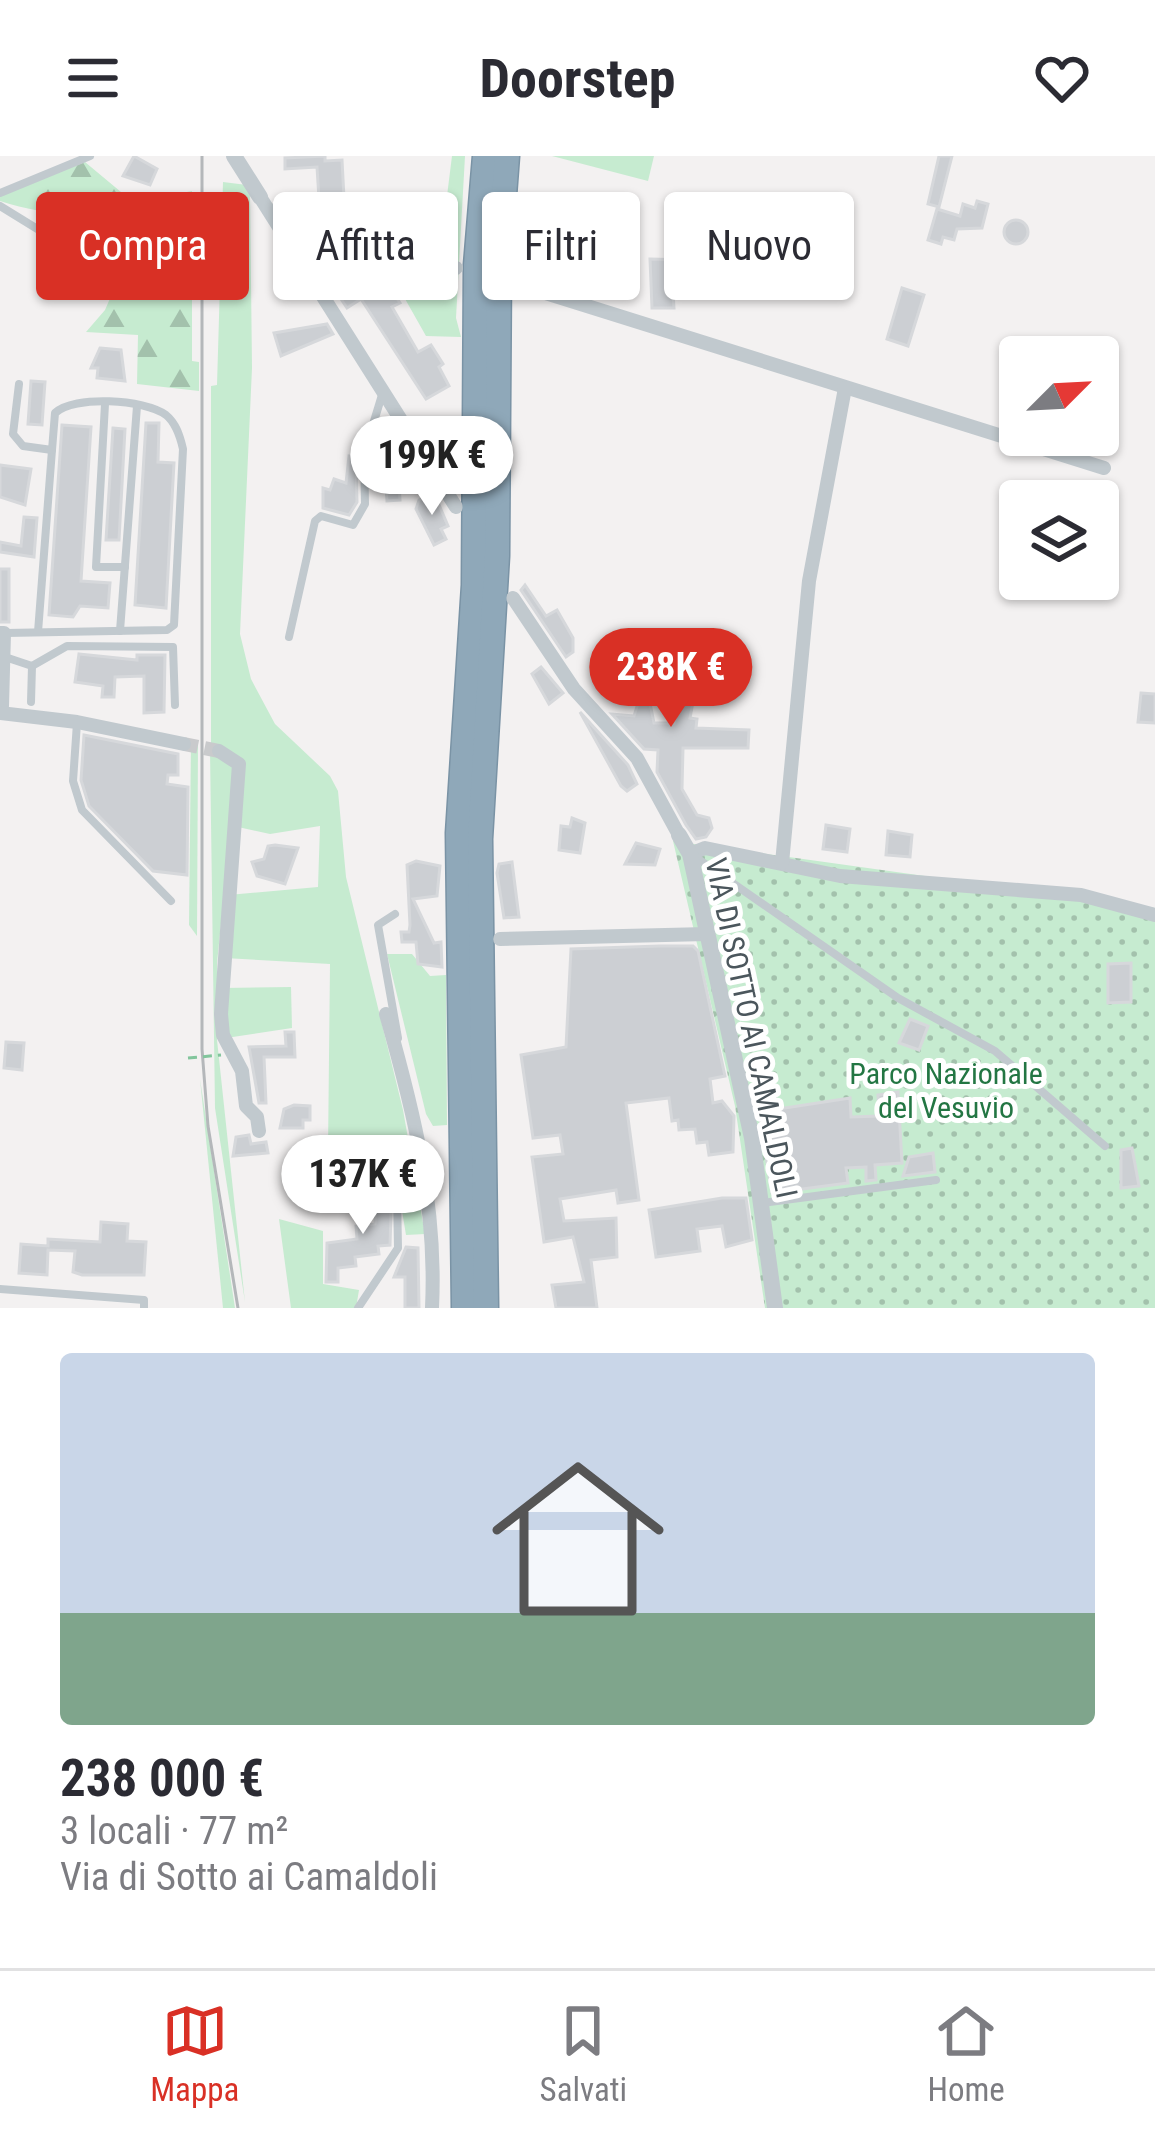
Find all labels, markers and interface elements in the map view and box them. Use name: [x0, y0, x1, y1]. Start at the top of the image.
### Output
icon: menu: [60, 45, 126, 111]
icon: heart: [1029, 45, 1095, 111]
text: Doorstep: [480, 47, 675, 110]
chip: Compra: [36, 192, 249, 300]
chip: Affitta: [273, 192, 458, 300]
chip: Filtri: [482, 192, 640, 300]
chip: Nuovo: [664, 192, 854, 300]
north arrow: [999, 336, 1119, 456]
map controls: [999, 336, 1119, 600]
pin: 199K €: [334, 416, 530, 518]
text: 199K €: [377, 432, 487, 478]
button: layers: [999, 480, 1119, 600]
pin: 238K €: [573, 628, 769, 730]
text: 238K €: [616, 644, 726, 690]
street label: VIA DI SOTTO AI CAMALDOLI: [698, 855, 805, 1201]
park label: Parco Nazionale del Vesuvio: [849, 1056, 1043, 1125]
pin: 137K €: [265, 1135, 461, 1237]
text: 137K €: [308, 1151, 418, 1197]
icon: home: [470, 1431, 686, 1647]
text: 238 000 €: [60, 1749, 264, 1808]
text: 3 locali · 77 m²: [60, 1808, 288, 1854]
text: Via di Sotto ai Camaldoli: [60, 1854, 438, 1900]
tab: Mappa: [150, 1998, 239, 2109]
tab: Salvati: [540, 1998, 627, 2109]
tab: Home: [927, 1998, 1005, 2109]

